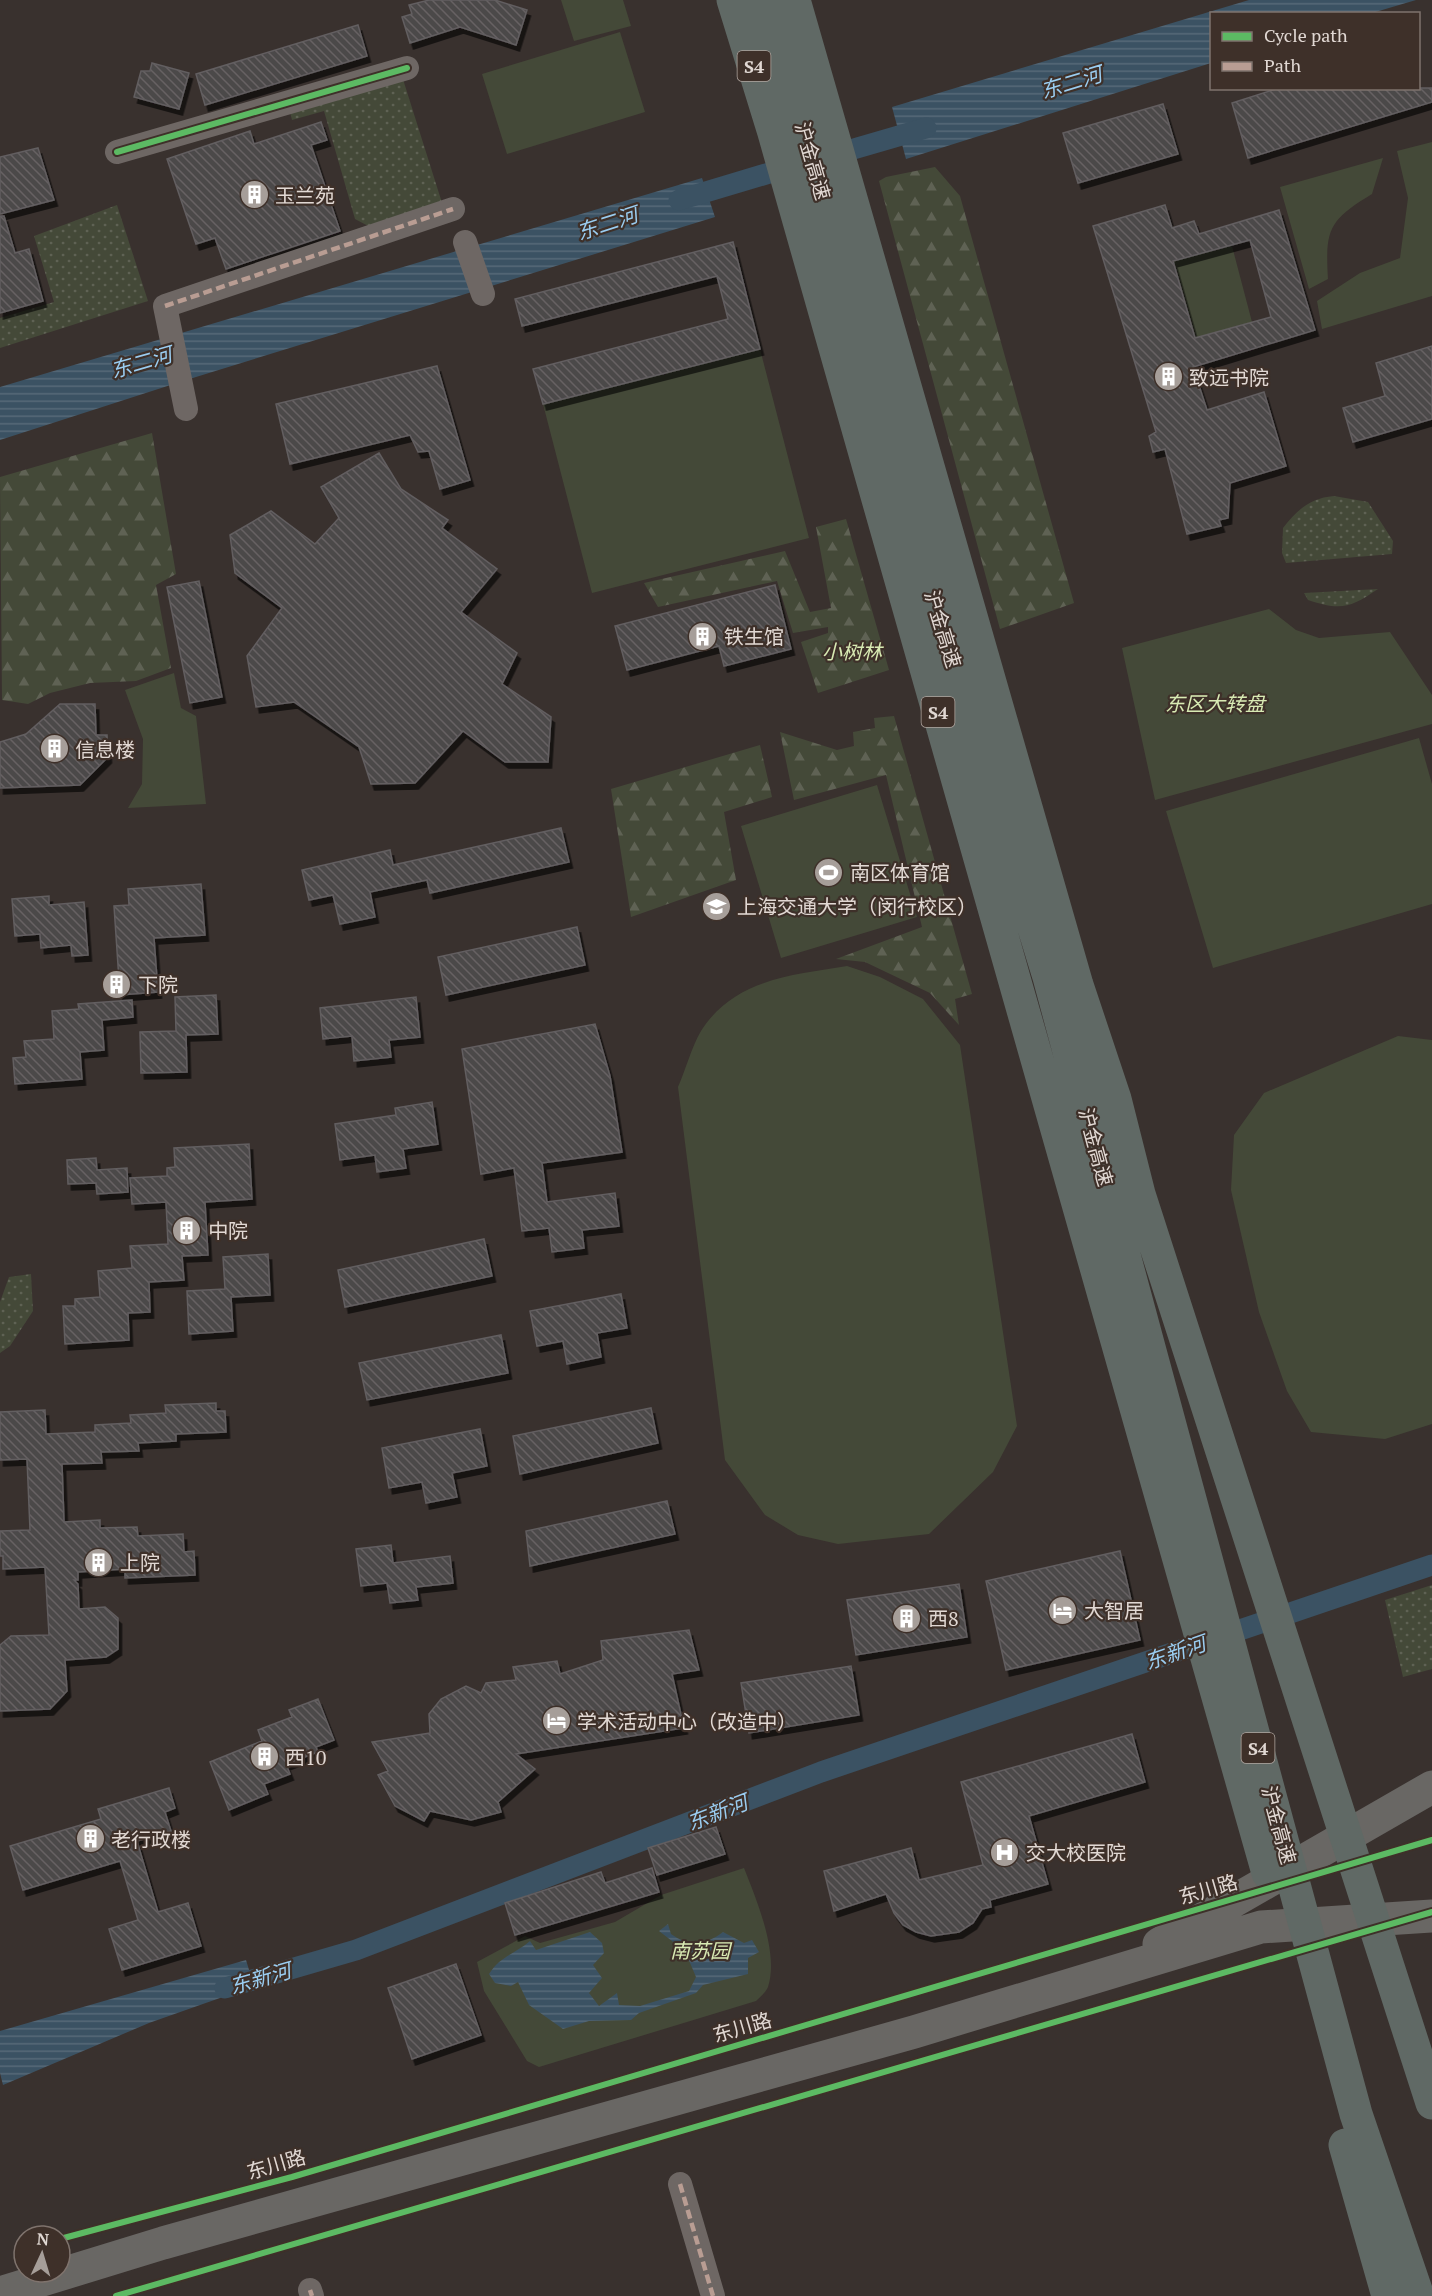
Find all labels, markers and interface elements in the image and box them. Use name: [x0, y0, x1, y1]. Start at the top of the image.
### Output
legend: [1210, 12, 1420, 90]
text: Cycle path: [1264, 23, 1348, 47]
road number: S4: [738, 51, 771, 81]
text: Path: [1264, 53, 1301, 77]
water label: 东二河: [1037, 58, 1109, 105]
street label: 沪金高速: [789, 119, 837, 203]
building icon: 玉兰苑: [238, 179, 270, 211]
place label: 玉兰苑: [275, 182, 335, 209]
water label: 东二河: [573, 199, 645, 246]
water label: 东二河: [107, 339, 179, 384]
building icon: 致远书院: [1152, 361, 1184, 393]
place label: 致远书院: [1189, 364, 1269, 391]
street label: 沪金高速: [918, 587, 968, 671]
building icon: 铁生馆: [687, 620, 719, 652]
place label: 铁生馆: [724, 623, 784, 650]
park label: 小树林: [822, 638, 884, 665]
park label: 东区大转盘: [1165, 690, 1267, 717]
road number: S4: [922, 697, 954, 727]
building icon: 信息楼: [38, 733, 70, 765]
place label: 信息楼: [75, 736, 135, 763]
sports icon: 南区体育馆: [813, 856, 845, 888]
place label: 南区体育馆: [850, 859, 950, 886]
school or university icon: 上海交通大学（闵行校区）: [700, 890, 732, 922]
place label: 上海交通大学（闵行校区）: [737, 893, 977, 920]
building icon: 下院: [101, 968, 133, 1000]
place label: 下院: [138, 971, 178, 998]
street label: 沪金高速: [1073, 1105, 1119, 1189]
building icon: 中院: [171, 1214, 203, 1246]
place label: 中院: [208, 1217, 248, 1244]
building icon: 上院: [83, 1546, 115, 1578]
place label: 上院: [120, 1549, 160, 1576]
hotel icon: 大智居: [1047, 1594, 1079, 1626]
place label: 大智居: [1084, 1597, 1144, 1624]
building icon: 西8: [891, 1602, 923, 1634]
place label: 西8: [928, 1605, 959, 1632]
water label: 东新河: [1141, 1627, 1213, 1675]
hotel icon: 学术活动中心（改造中）: [540, 1705, 572, 1737]
place label: 学术活动中心（改造中）: [577, 1708, 797, 1735]
road number: S4: [1242, 1733, 1274, 1763]
building icon: 西10: [248, 1741, 280, 1773]
place label: 西10: [285, 1744, 326, 1771]
street label: 沪金高速: [1256, 1783, 1302, 1867]
water label: 东新河: [683, 1786, 755, 1836]
building icon: 老行政楼: [74, 1823, 106, 1855]
place label: 老行政楼: [111, 1826, 191, 1853]
hospital icon: 交大校医院: [989, 1836, 1021, 1868]
place label: 交大校医院: [1026, 1839, 1126, 1866]
street label: 东川路: [1175, 1868, 1241, 1910]
park label: 南苏园: [670, 1937, 733, 1964]
water label: 东新河: [226, 1955, 298, 2000]
street label: 东川路: [709, 2006, 775, 2048]
street label: 东川路: [243, 2143, 309, 2185]
north arrow: [12, 2224, 72, 2284]
text: N: [36, 2228, 50, 2250]

